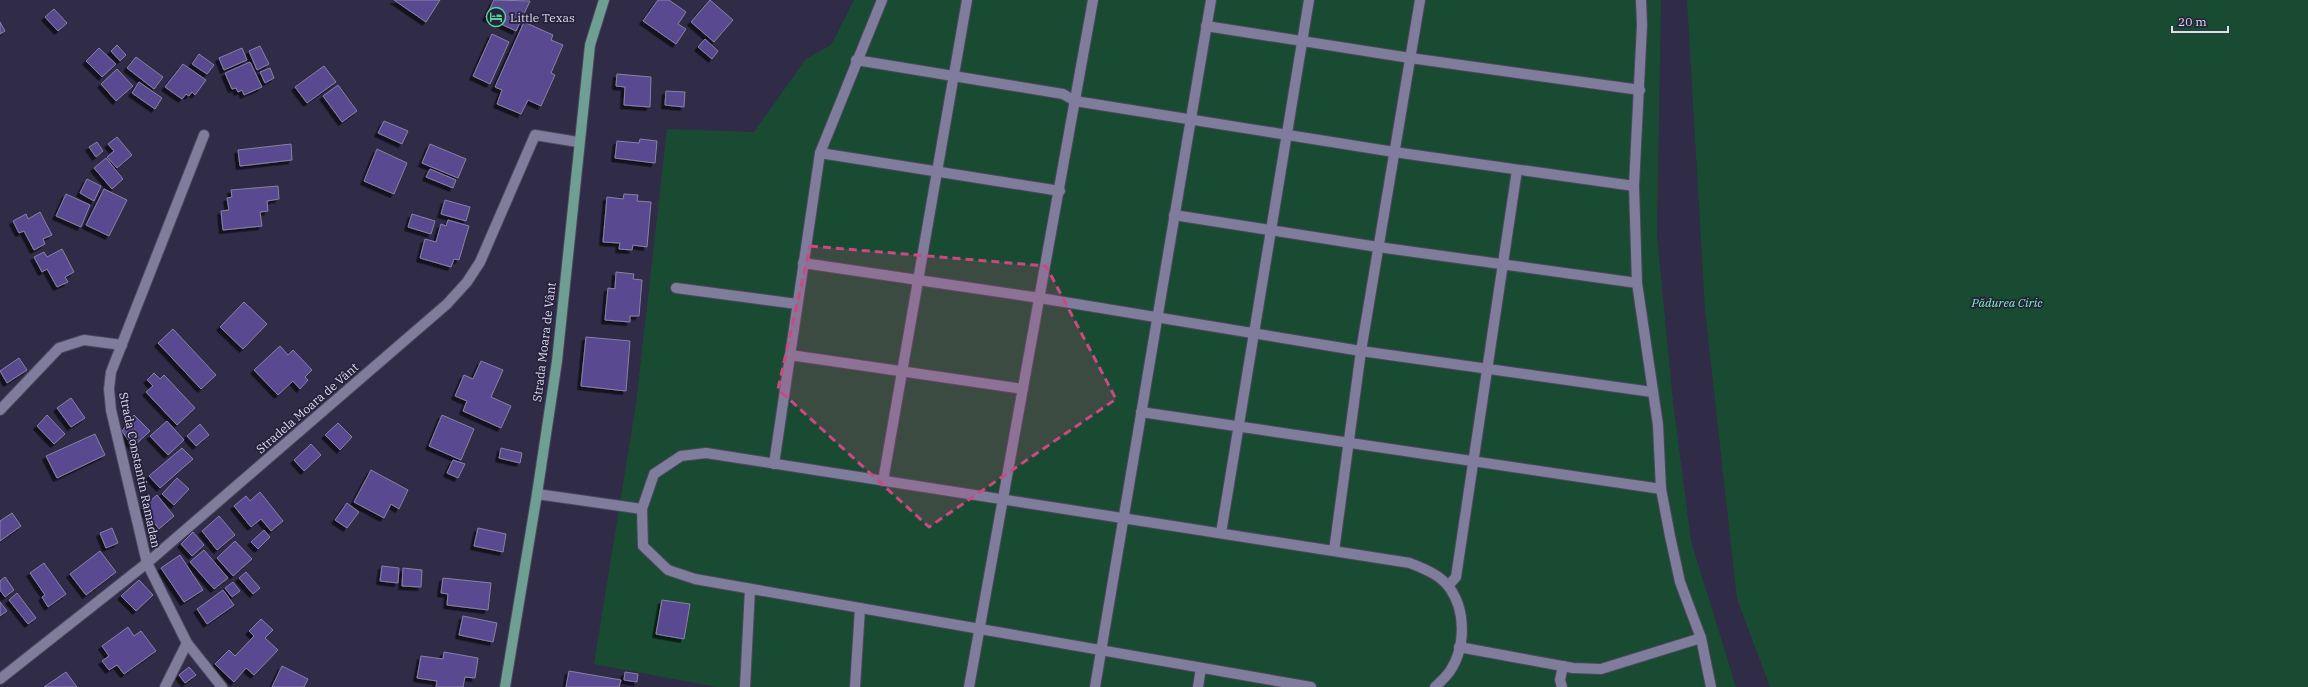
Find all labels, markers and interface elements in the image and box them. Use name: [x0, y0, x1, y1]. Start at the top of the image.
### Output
hotel icon: Little Texas: [485, 6, 507, 28]
scale bar: [2172, 8, 2228, 34]
place label: Little Texas: [510, 10, 575, 25]
text: 20 m: [2178, 14, 2207, 29]
street label: Strada Moara de Vânt: [529, 281, 559, 403]
park label: Pădurea Ciric: [1971, 295, 2043, 310]
street label: Stradela Moara de Vânt: [253, 360, 361, 456]
street label: Strada Constantin Ramadan: [116, 391, 164, 550]

